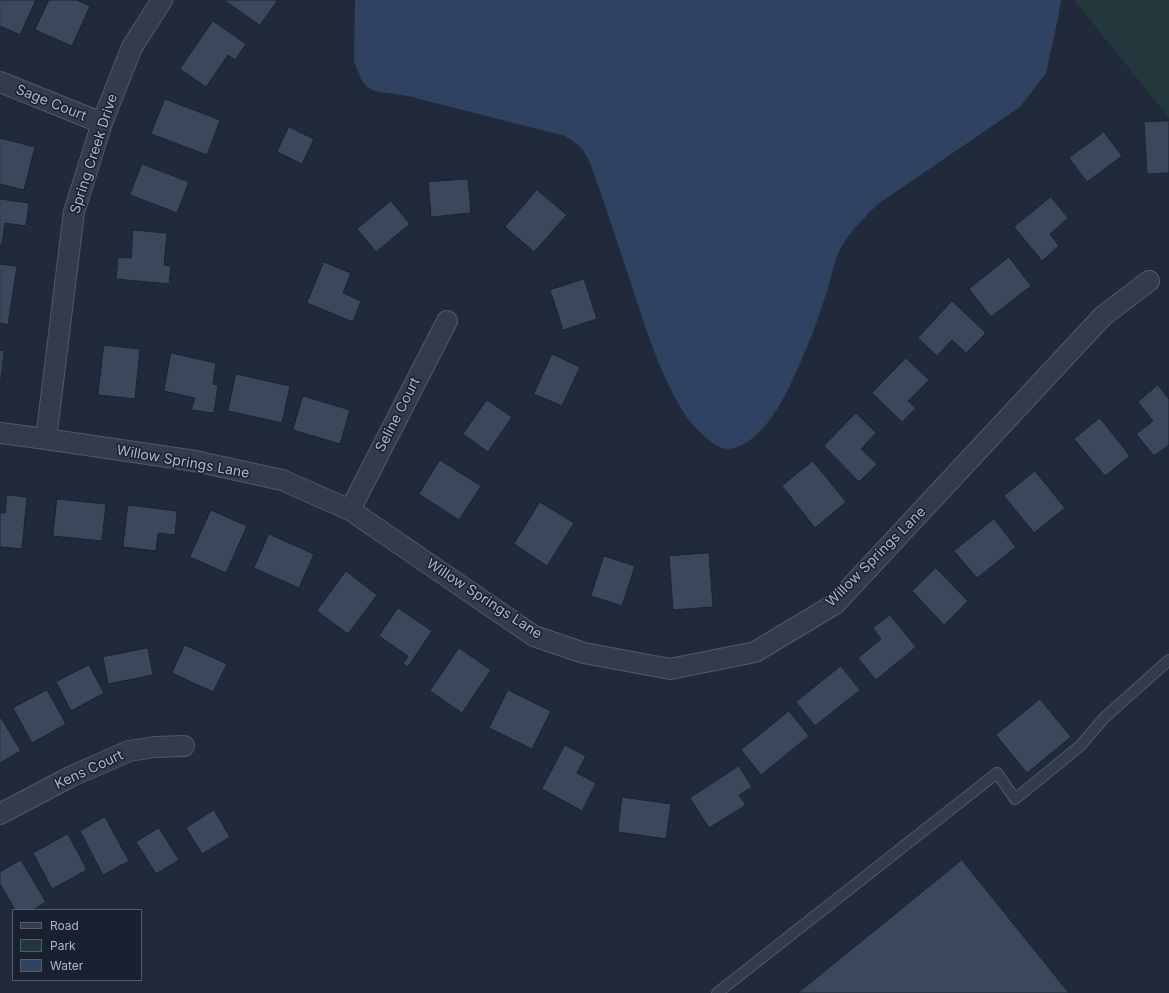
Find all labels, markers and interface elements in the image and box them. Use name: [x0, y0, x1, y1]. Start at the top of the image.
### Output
street label: Sage Court: [13, 81, 89, 125]
street label: Spring Creek Drive: [67, 92, 121, 216]
street label: Seline Court: [372, 375, 424, 455]
street label: Willow Springs Lane: [115, 442, 251, 482]
street label: Willow Springs Lane: [823, 504, 929, 610]
street label: Willow Springs Lane: [423, 555, 545, 643]
street label: Kens Court: [52, 747, 126, 793]
legend: [12, 909, 142, 981]
text: Road: [50, 918, 79, 933]
text: Park: [50, 938, 76, 953]
text: Water: [50, 958, 83, 973]

